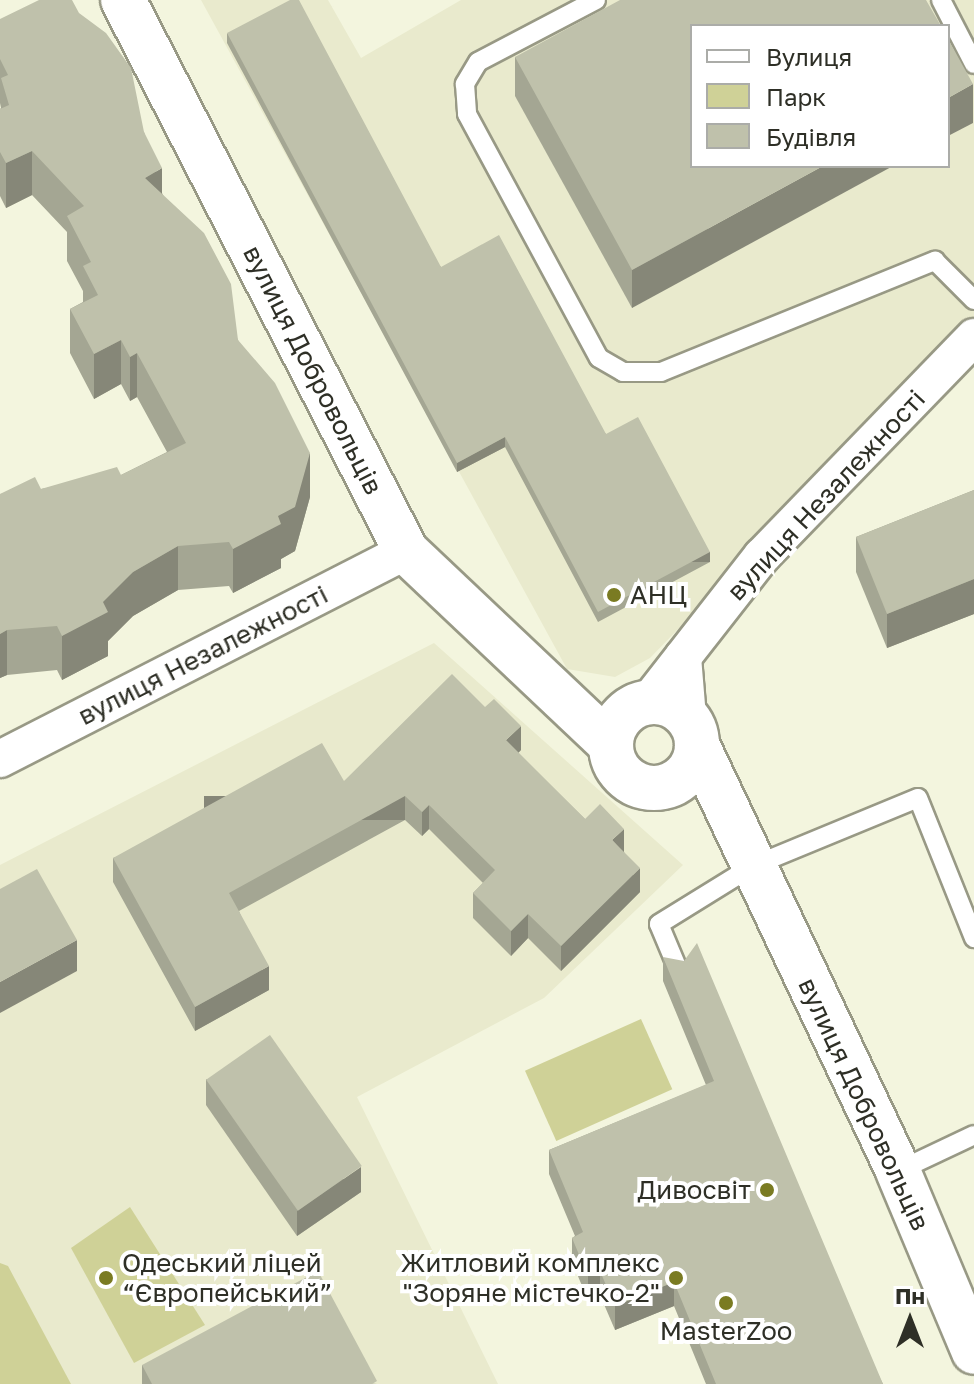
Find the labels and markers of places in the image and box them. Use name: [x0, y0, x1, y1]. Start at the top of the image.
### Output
place label: АНЦ: [630, 579, 687, 611]
marker: АНЦ: [605, 586, 623, 604]
place label: Дивосвіт: [637, 1174, 751, 1206]
marker: Дивосвіт: [758, 1181, 776, 1199]
place label: Одеський ліцей “Європейський”: [122, 1247, 332, 1308]
place label: Житловий комплекс "Зоряне містечко-2": [401, 1247, 660, 1308]
marker: Одеський ліцей “Європейський”: [97, 1269, 115, 1287]
marker: Житловий комплекс "Зоряне містечко-2": [667, 1269, 685, 1287]
marker: MasterZoo: [717, 1294, 735, 1312]
place label: MasterZoo: [660, 1315, 792, 1347]

